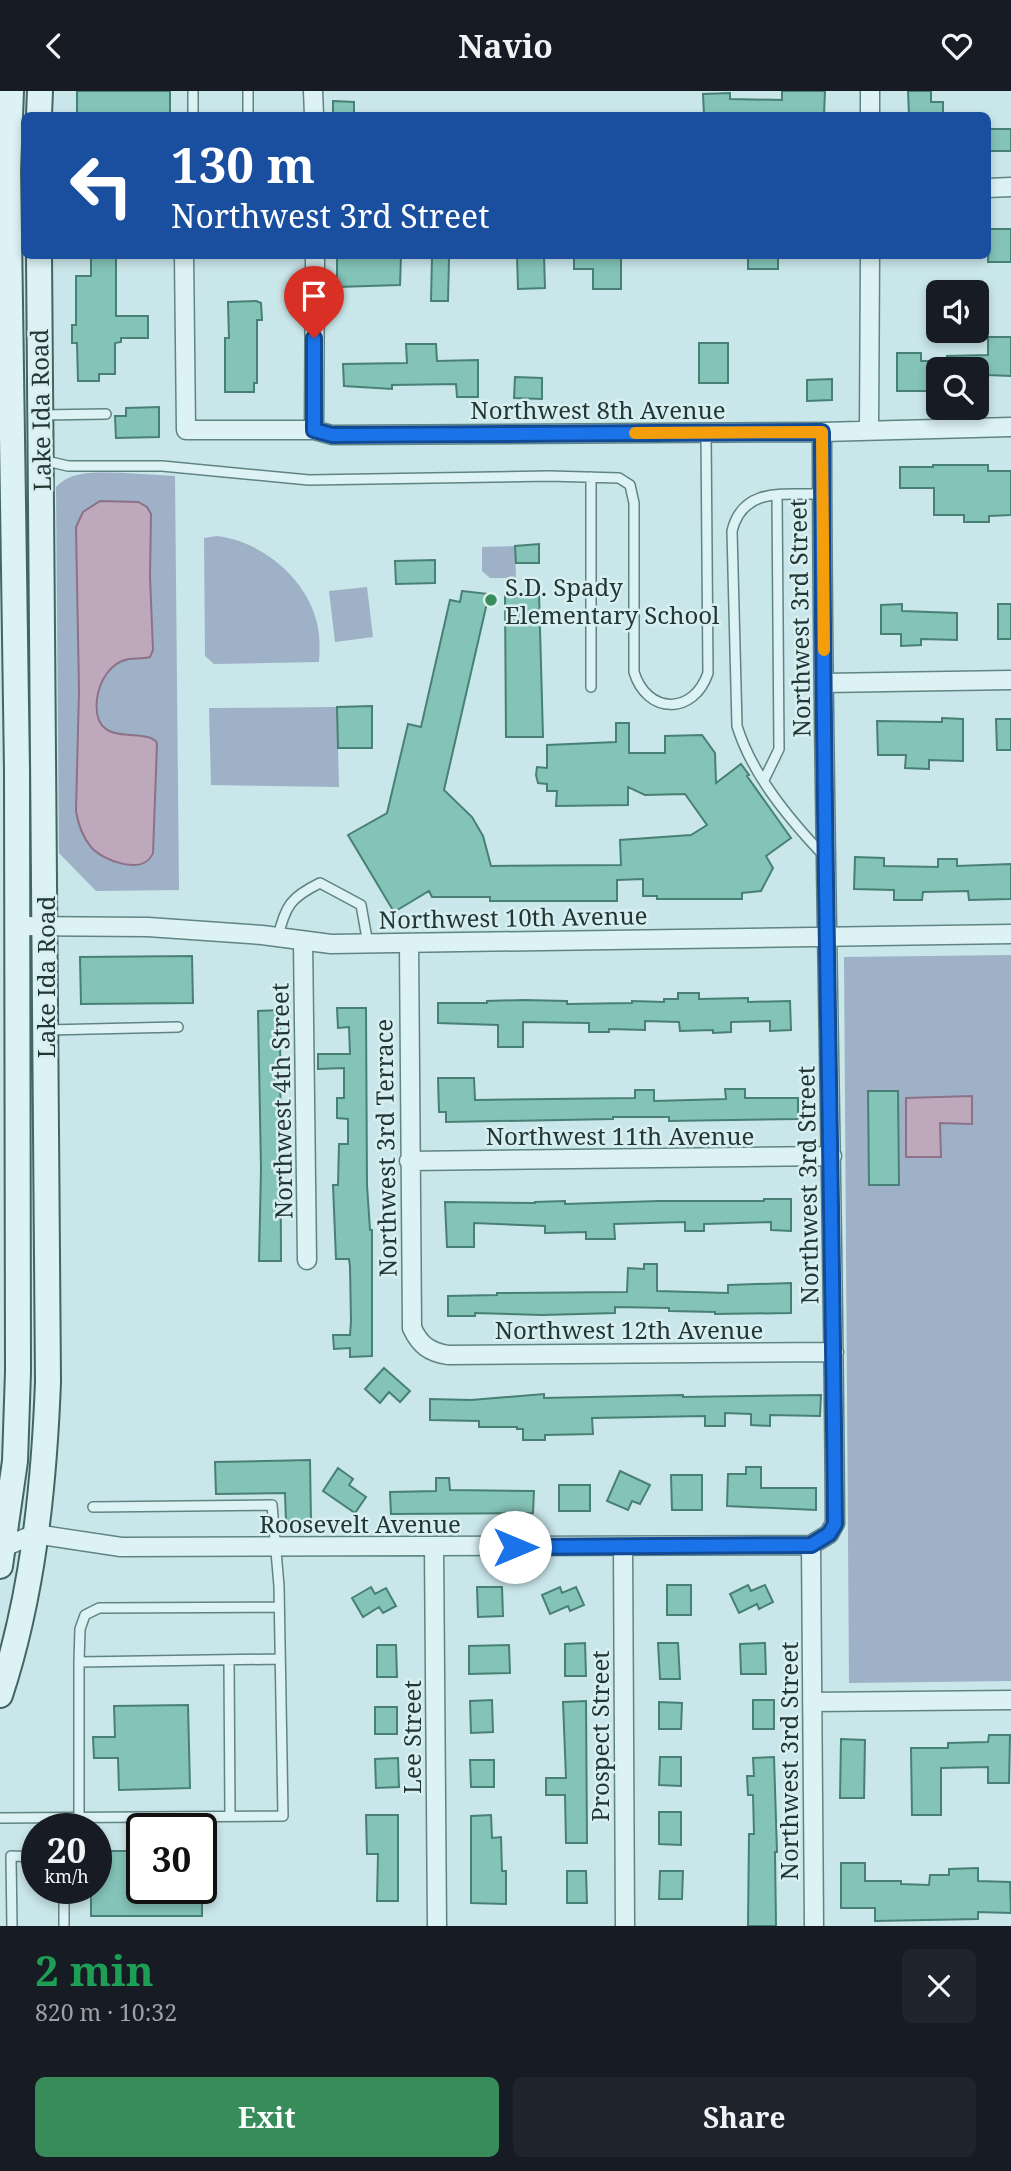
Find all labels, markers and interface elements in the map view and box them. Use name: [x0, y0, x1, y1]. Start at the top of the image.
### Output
text: Navio: [458, 24, 553, 67]
icon: back: [35, 27, 73, 65]
icon: heart: [938, 27, 976, 65]
text: 130 m: [171, 131, 315, 197]
icon: left: [56, 140, 147, 231]
text: Northwest 3rd Street: [171, 194, 489, 237]
pin: [284, 266, 344, 338]
icon: arrive: [295, 277, 333, 315]
map controls: [926, 280, 989, 420]
button: sound: [926, 280, 989, 343]
street label: Lake Ida Road: [22, 328, 58, 491]
button: search: [926, 357, 989, 420]
street label: Northwest 8th Avenue: [470, 393, 726, 426]
street label: Northwest 3rd Street: [780, 498, 818, 738]
place label: S.D. Spady Elementary School: [505, 570, 720, 631]
marker: S.D. Spady Elementary School: [483, 592, 499, 608]
street label: Lake Ida Road: [29, 896, 62, 1058]
street label: Northwest 10th Avenue: [378, 898, 648, 936]
street label: Northwest 4th Street: [262, 982, 300, 1220]
street label: Northwest 3rd Terrace: [366, 1018, 404, 1278]
street label: Northwest 3rd Street: [788, 1065, 826, 1305]
street label: Northwest 11th Avenue: [486, 1119, 754, 1152]
street label: Northwest 12th Avenue: [495, 1313, 763, 1346]
street label: Roosevelt Avenue: [259, 1507, 461, 1540]
position arrow: [478, 1510, 552, 1584]
street label: Northwest 3rd Street: [772, 1642, 805, 1880]
street label: Prospect Street: [583, 1650, 616, 1822]
street label: Lee Street: [395, 1680, 428, 1794]
speed limit sign: 30: [126, 1813, 217, 1904]
text: 20: [47, 1826, 86, 1873]
text: km/h: [44, 1864, 89, 1888]
text: 2 min: [35, 1941, 154, 1998]
button: close: [902, 1949, 976, 2023]
text: 820 m · 10:32: [35, 1996, 177, 2028]
button: Exit: [35, 2077, 499, 2157]
button: Share: [513, 2077, 976, 2157]

